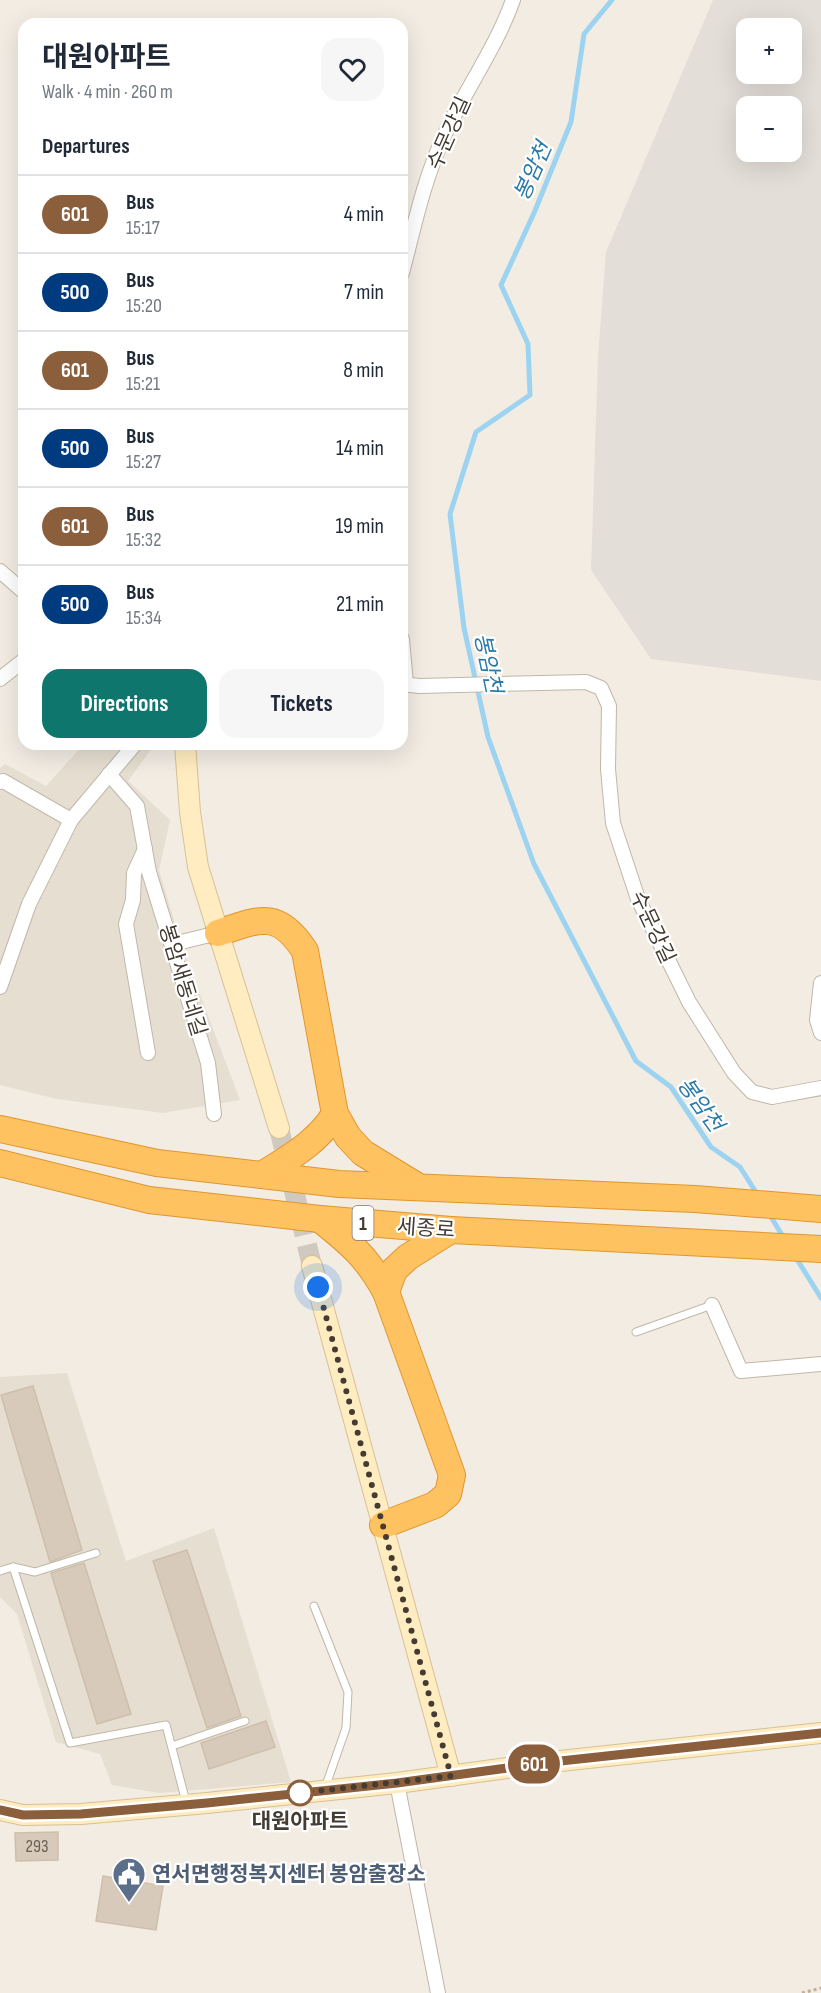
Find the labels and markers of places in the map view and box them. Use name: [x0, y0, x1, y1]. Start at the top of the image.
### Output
marker: 대원아파트: [287, 1780, 313, 1806]
place label: 대원아파트: [252, 1809, 348, 1834]
public building icon: 연서면행정복지센터 봉암출장소: [111, 1856, 147, 1903]
place label: 연서면행정복지센터 봉암출장소: [152, 1862, 426, 1887]

